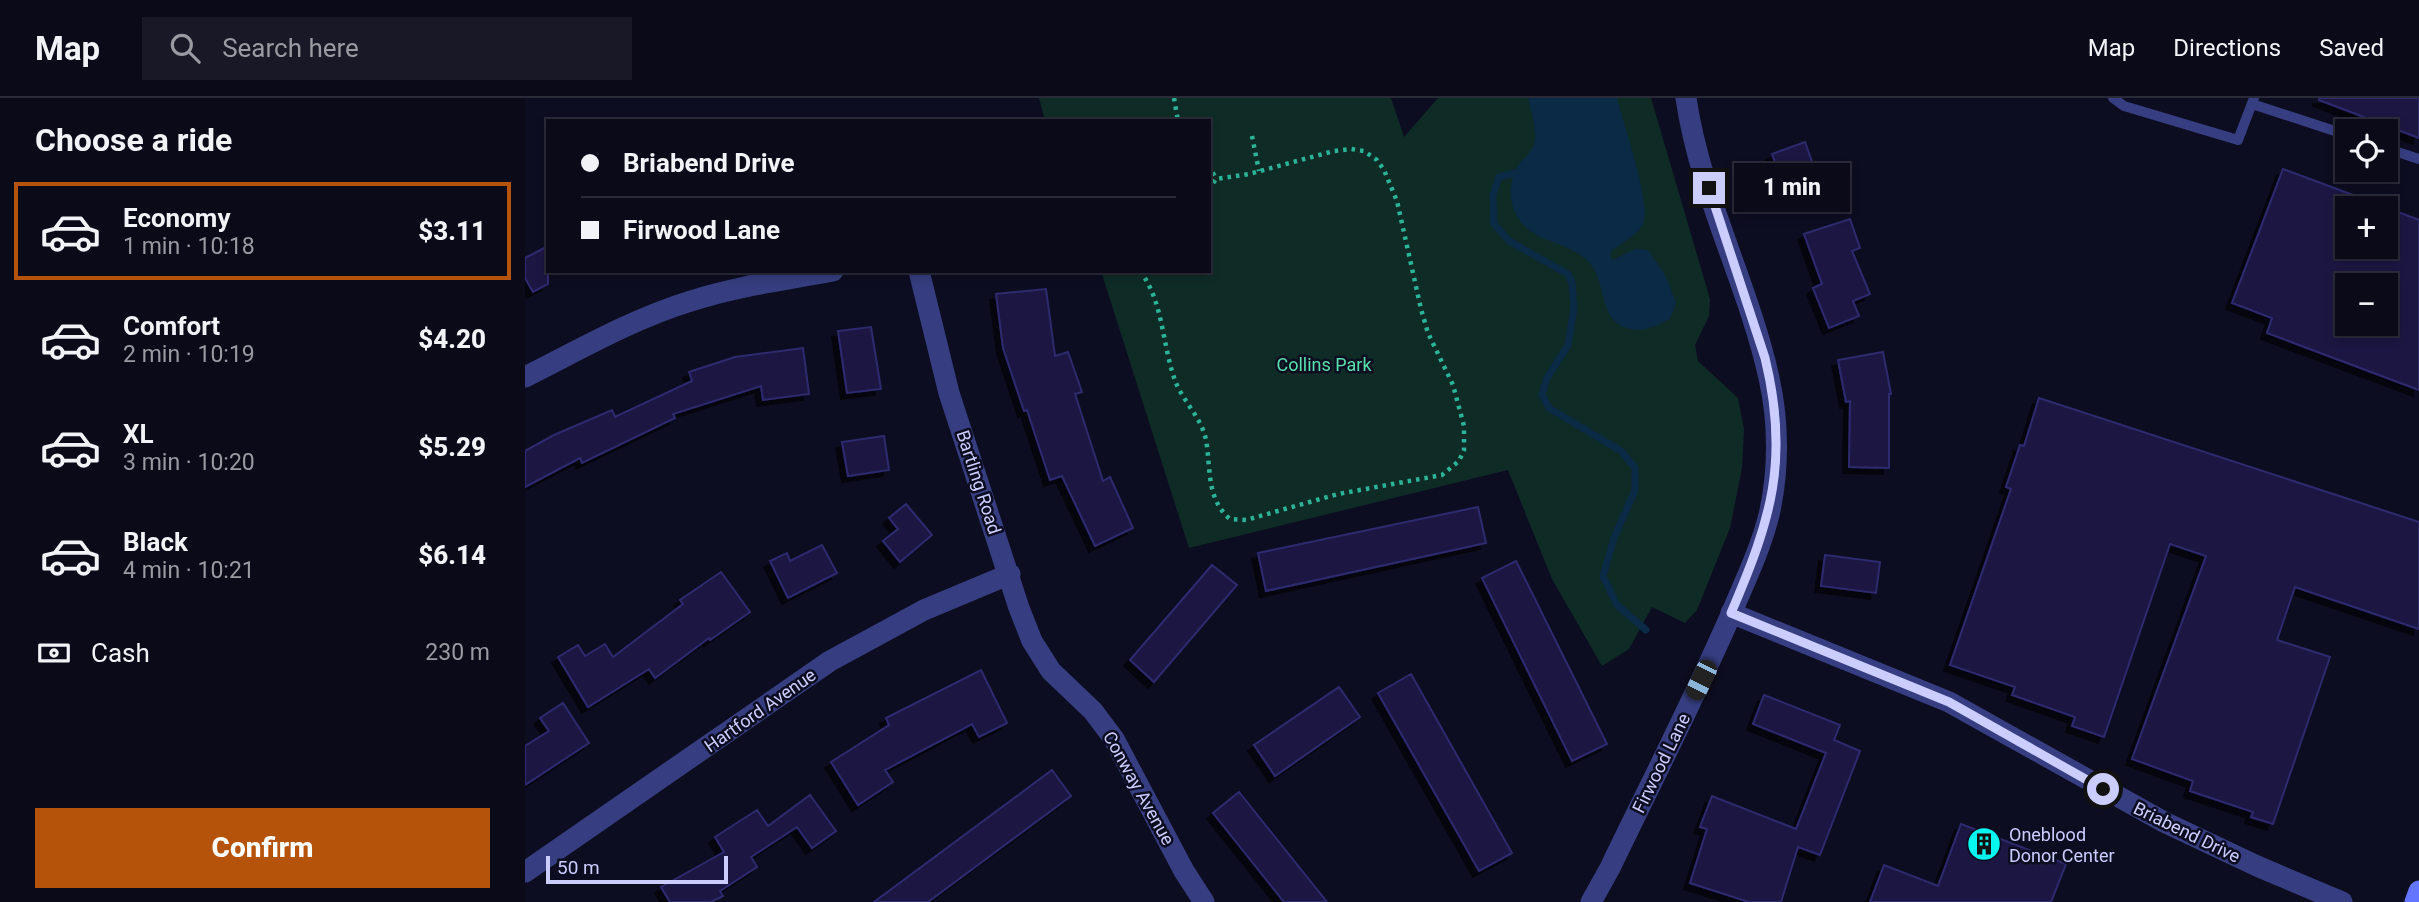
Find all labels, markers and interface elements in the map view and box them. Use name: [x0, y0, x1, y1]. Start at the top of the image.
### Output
search box: [142, 17, 632, 80]
text: Map: [35, 29, 100, 68]
icon: search: [166, 29, 204, 67]
text: Search here: [222, 33, 359, 63]
text: Map: [2088, 34, 2135, 62]
text: Directions: [2173, 34, 2281, 62]
text: Saved: [2319, 34, 2384, 62]
map controls: [2335, 119, 2398, 336]
button: locate: [2335, 119, 2398, 182]
text: Choose a ride: [35, 121, 232, 159]
text: Briabend Drive: [623, 148, 795, 178]
callout: 1 min: [1733, 164, 1849, 212]
route end: [1693, 172, 1725, 204]
text: 1 min: [1763, 174, 1821, 201]
button: +: [2335, 196, 2398, 259]
icon: car: [39, 200, 102, 263]
text: Economy: [123, 203, 230, 233]
text: Firwood Lane: [623, 215, 780, 245]
text: $3.11: [418, 216, 486, 246]
text: 1 min · 10:18: [123, 233, 255, 260]
button: −: [2335, 273, 2398, 336]
icon: car: [39, 308, 102, 371]
text: Comfort: [123, 311, 220, 341]
text: $4.20: [418, 324, 486, 354]
text: 2 min · 10:19: [123, 341, 255, 368]
park label: Collins Park: [1276, 354, 1372, 375]
icon: car: [39, 416, 102, 479]
text: XL: [123, 419, 154, 449]
street label: Bartling Road: [952, 427, 1006, 537]
text: $5.29: [418, 432, 486, 462]
text: 3 min · 10:20: [123, 449, 255, 476]
icon: car: [39, 524, 102, 587]
text: Black: [123, 527, 188, 557]
text: $6.14: [418, 540, 486, 570]
text: 4 min · 10:21: [123, 557, 255, 584]
icon: cash: [35, 634, 73, 672]
text: Cash: [91, 638, 150, 668]
text: 230 m: [425, 639, 490, 666]
car: [1683, 657, 1720, 703]
street label: Hartford Avenue: [700, 664, 820, 756]
street label: Firwood Lane: [1628, 710, 1694, 816]
street label: Conway Avenue: [1099, 727, 1179, 849]
route start: [2087, 773, 2119, 805]
street label: Briabend Drive: [2130, 797, 2244, 867]
button: Confirm: [35, 808, 490, 888]
place label: Oneblood Donor Center: [2009, 824, 2115, 866]
building icon: Oneblood Donor Center: [1965, 825, 2003, 863]
scale bar: [546, 853, 728, 885]
text: 50 m: [557, 856, 600, 879]

